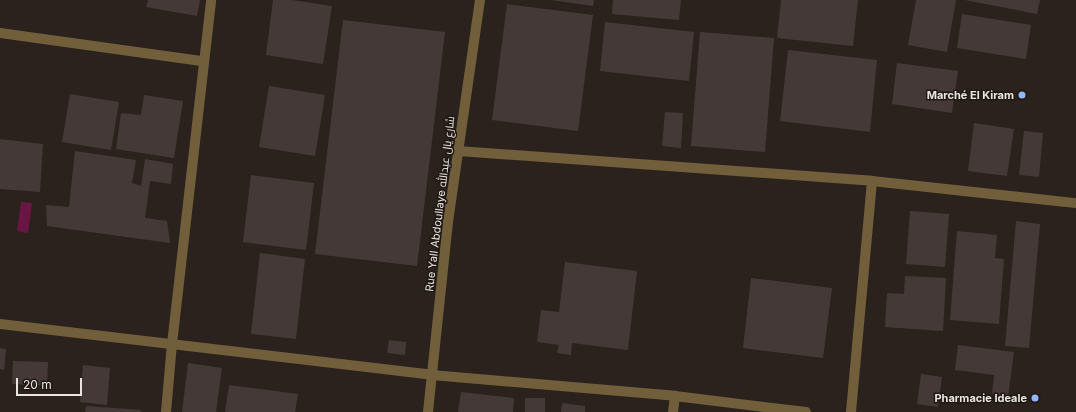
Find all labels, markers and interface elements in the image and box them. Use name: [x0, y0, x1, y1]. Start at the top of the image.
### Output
place label: Marché El Kiram: [927, 88, 1014, 102]
marker: Marché El Kiram: [1017, 90, 1027, 100]
street label: Rue Yall Abdoullaye شارع يال عبدالله: [423, 116, 457, 292]
scale bar: [18, 370, 84, 396]
text: 20 m: [23, 377, 52, 392]
place label: Pharmacie Ideale: [934, 391, 1027, 405]
marker: Pharmacie Ideale: [1030, 393, 1040, 403]

